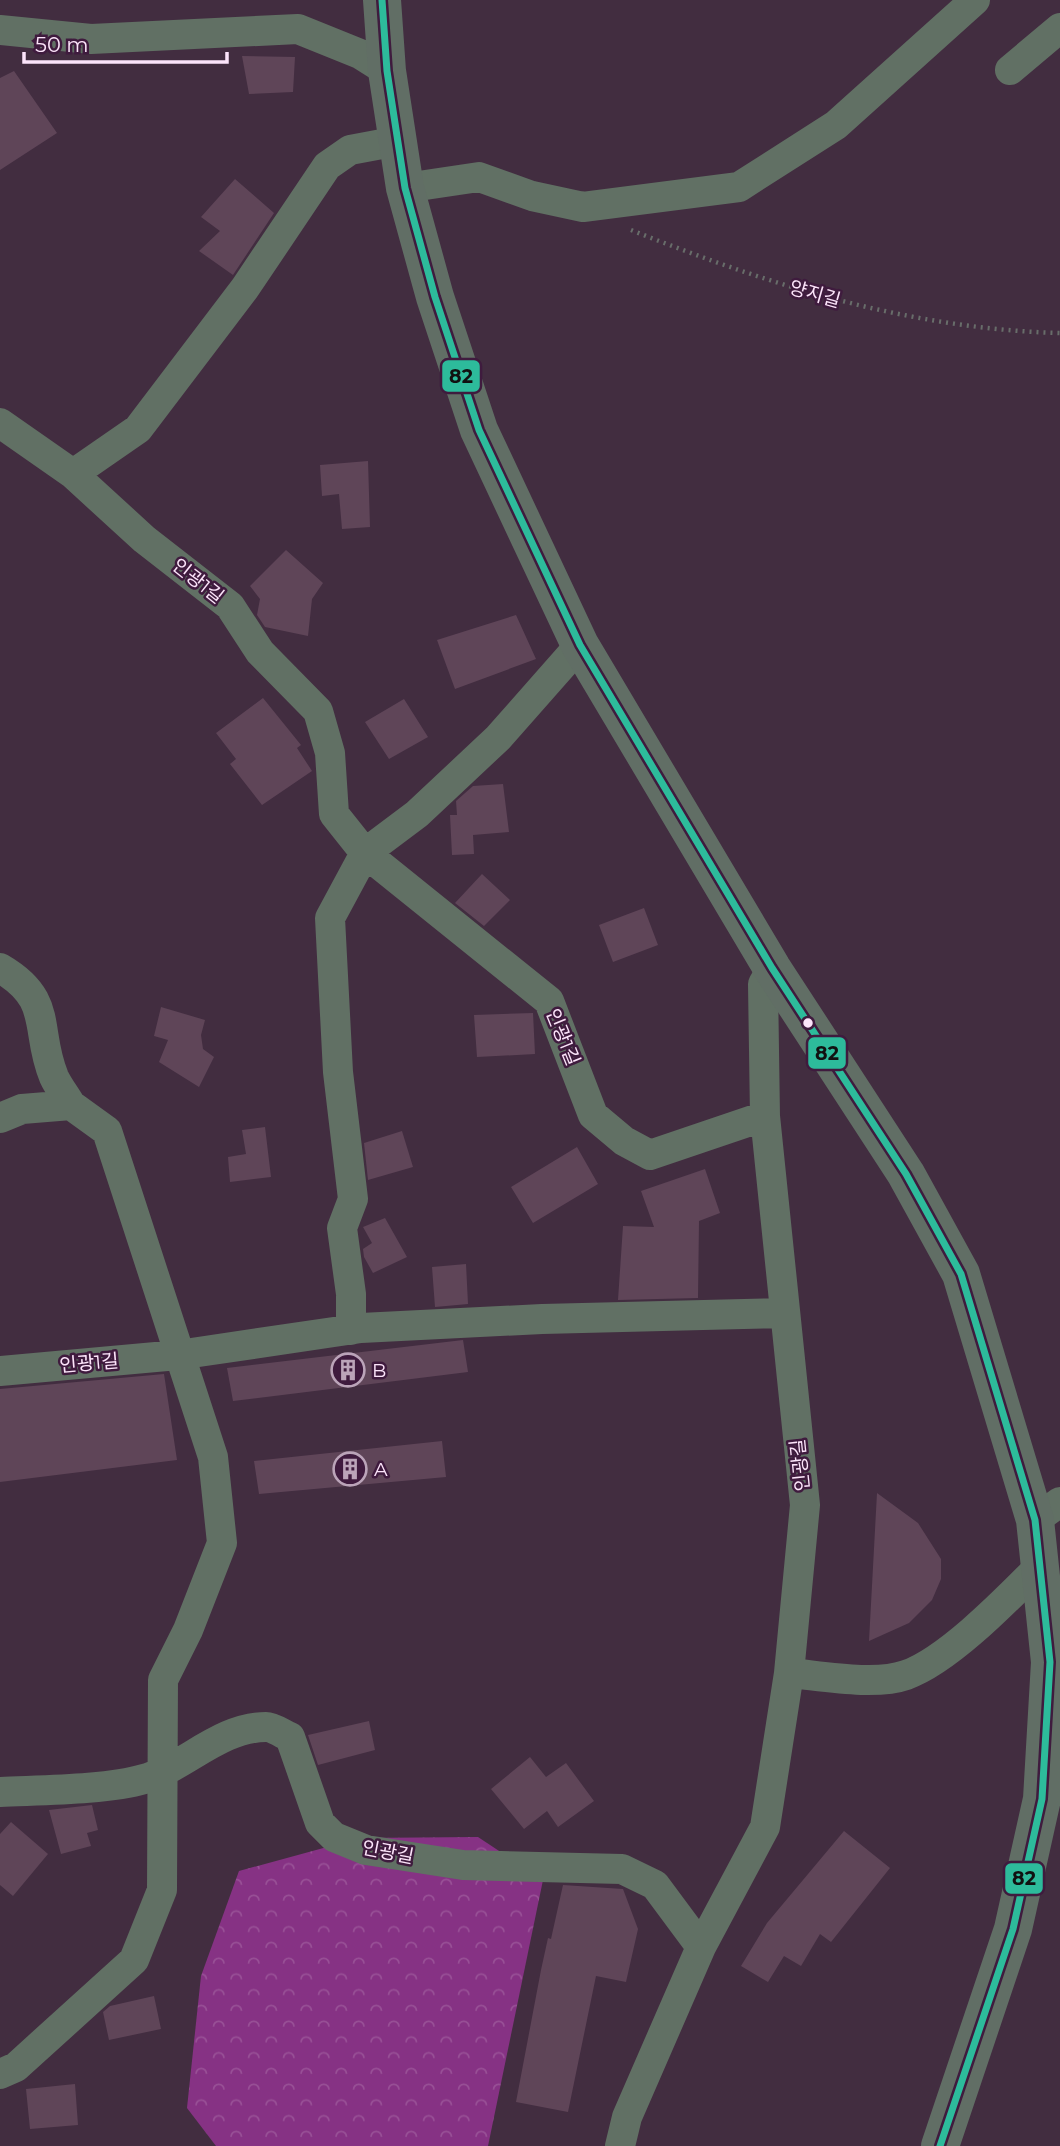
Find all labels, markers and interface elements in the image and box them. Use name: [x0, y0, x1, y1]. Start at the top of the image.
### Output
scale bar: [24, 21, 228, 65]
text: 50 m: [35, 32, 89, 57]
street label: 양지길: [787, 276, 843, 312]
line badge: 82: [441, 359, 481, 393]
text: 82: [449, 365, 473, 388]
street label: 인광1길: [168, 554, 228, 608]
street label: 인광1길: [541, 1005, 585, 1069]
unlabelled marker: [801, 1016, 815, 1030]
line badge: 82: [807, 1036, 847, 1070]
text: 82: [815, 1042, 839, 1065]
street label: 인광1길: [58, 1349, 120, 1377]
building icon: B: [329, 1351, 367, 1389]
place label: B: [372, 1359, 386, 1382]
street label: 인광길: [786, 1438, 814, 1492]
building icon: A: [331, 1450, 369, 1488]
place label: A: [374, 1458, 388, 1481]
street label: 인광길: [360, 1836, 416, 1868]
line badge: 82: [1004, 1862, 1044, 1895]
text: 82: [1012, 1867, 1036, 1890]

